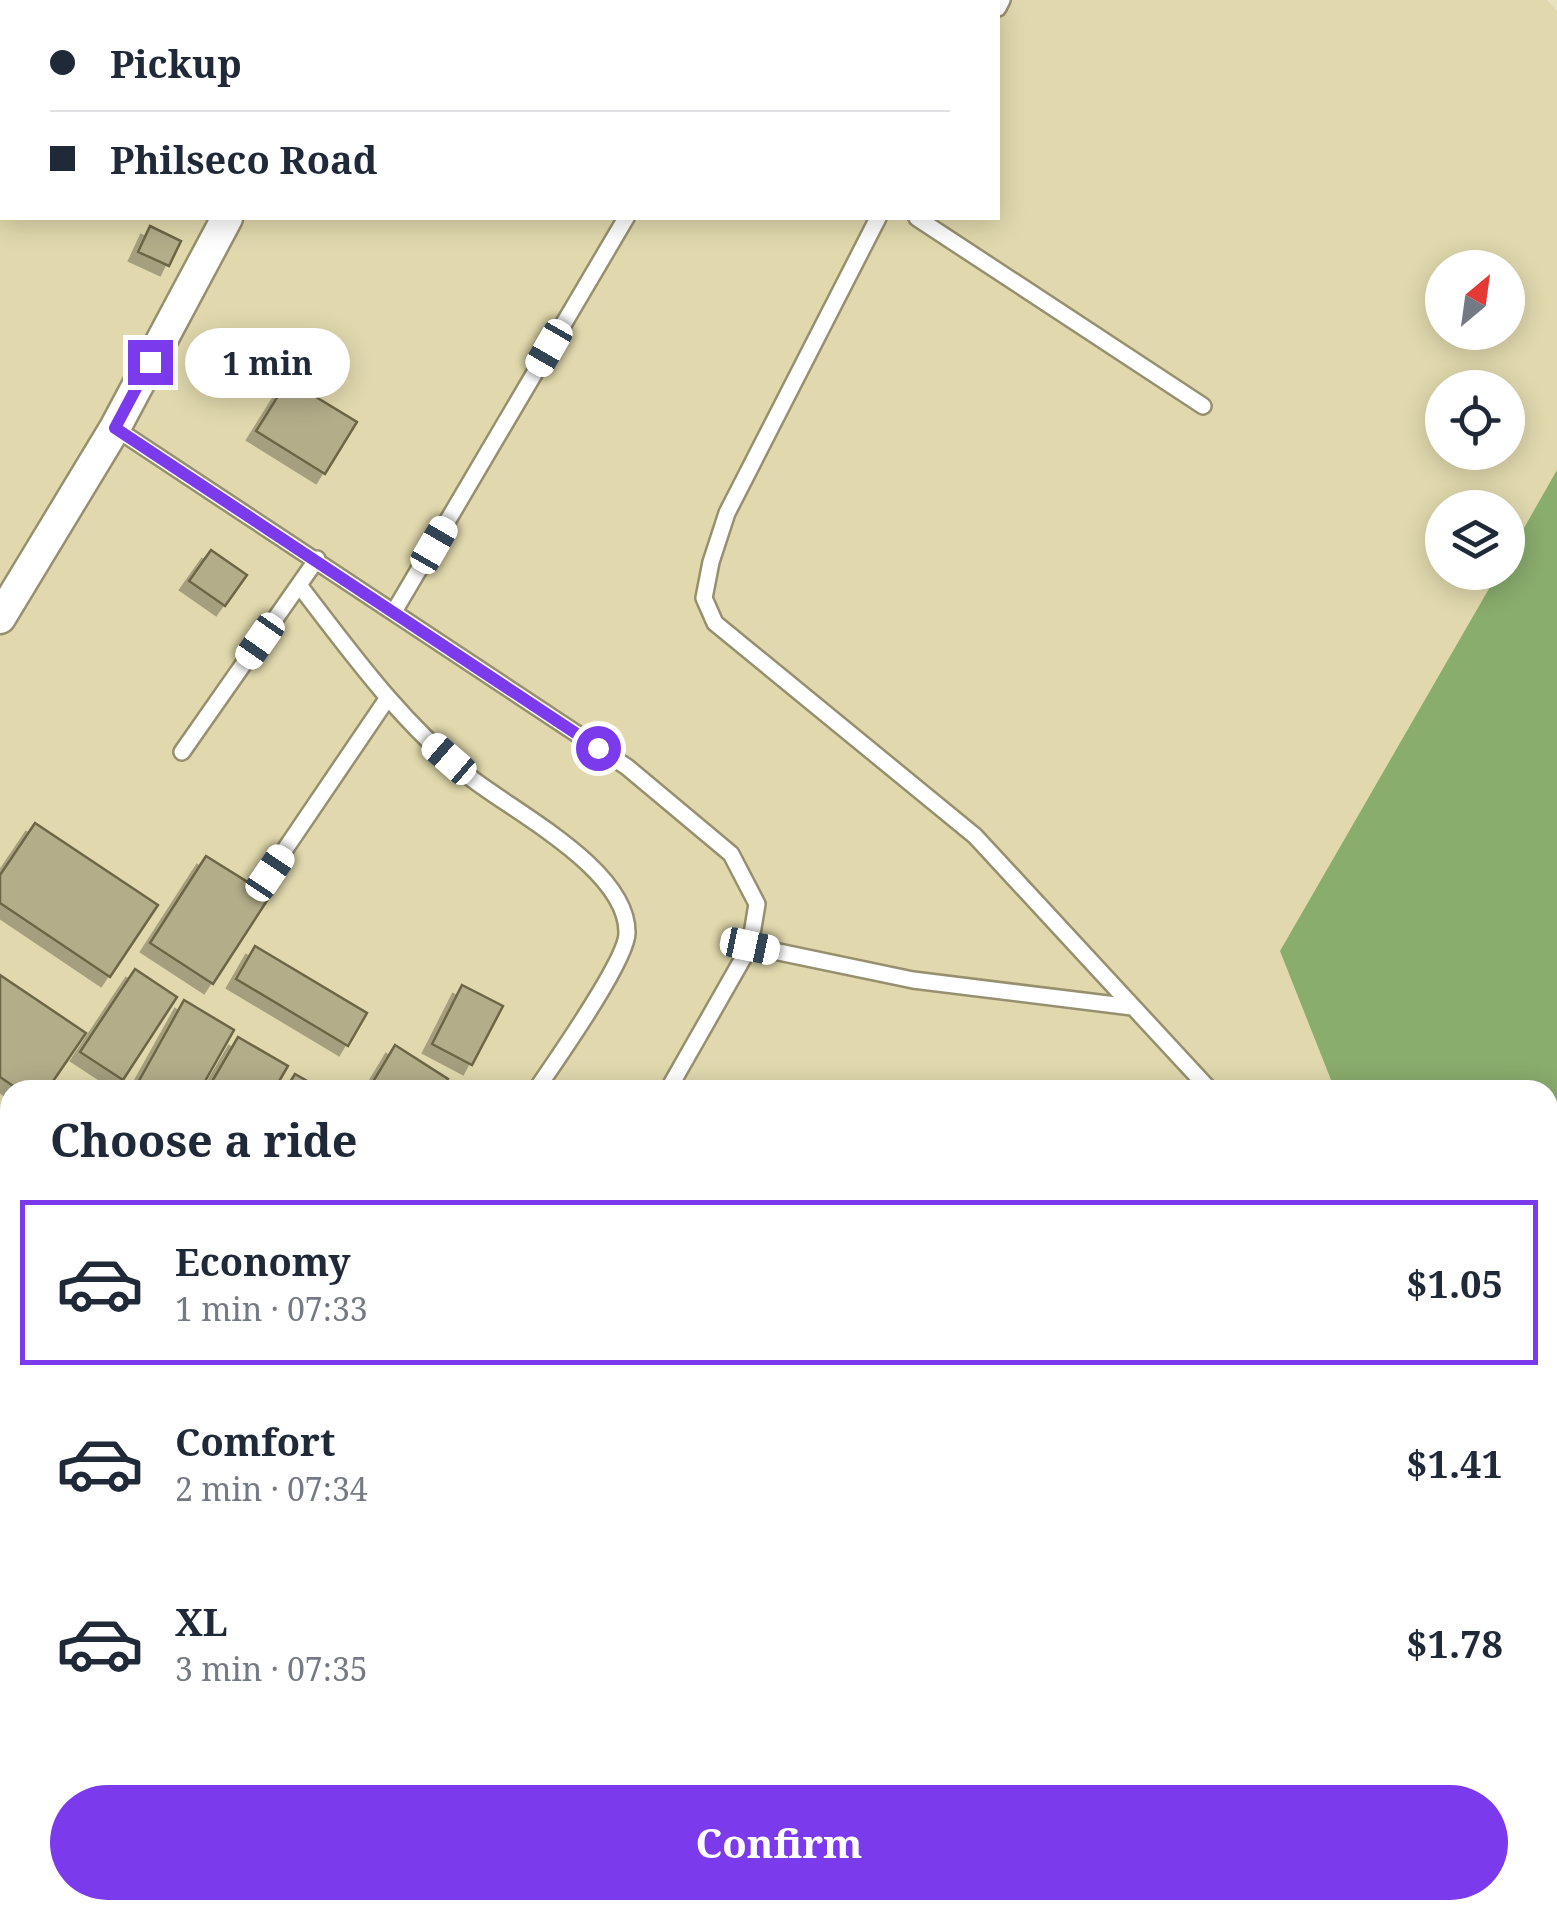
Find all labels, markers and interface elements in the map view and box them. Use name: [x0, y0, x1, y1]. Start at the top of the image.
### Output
text: Pickup: [110, 37, 242, 89]
text: Philseco Road: [110, 133, 377, 185]
north arrow: [1425, 250, 1525, 350]
map controls: [1425, 250, 1525, 590]
car: [521, 315, 577, 381]
callout: 1 min: [185, 327, 350, 397]
route end: [128, 340, 173, 385]
text: 1 min: [222, 341, 313, 384]
button: locate: [1425, 370, 1525, 470]
button: layers: [1425, 490, 1525, 590]
car: [406, 512, 462, 578]
car: [231, 608, 289, 674]
route start: [576, 726, 621, 771]
car: [417, 728, 481, 790]
car: [241, 840, 299, 906]
car: [718, 925, 782, 967]
text: Choose a ride: [50, 1109, 358, 1170]
text: Economy: [175, 1235, 351, 1287]
icon: car: [55, 1238, 145, 1328]
text: $1.05: [1406, 1257, 1503, 1309]
text: 1 min · 07:33: [175, 1287, 368, 1330]
text: Comfort: [175, 1415, 335, 1467]
icon: car: [55, 1418, 145, 1508]
text: $1.41: [1406, 1437, 1503, 1489]
text: 2 min · 07:34: [175, 1467, 368, 1510]
text: XL: [175, 1595, 228, 1647]
icon: car: [55, 1598, 145, 1688]
text: $1.78: [1406, 1617, 1503, 1669]
text: 3 min · 07:35: [175, 1647, 368, 1690]
button: Confirm: [50, 1785, 1508, 1900]

